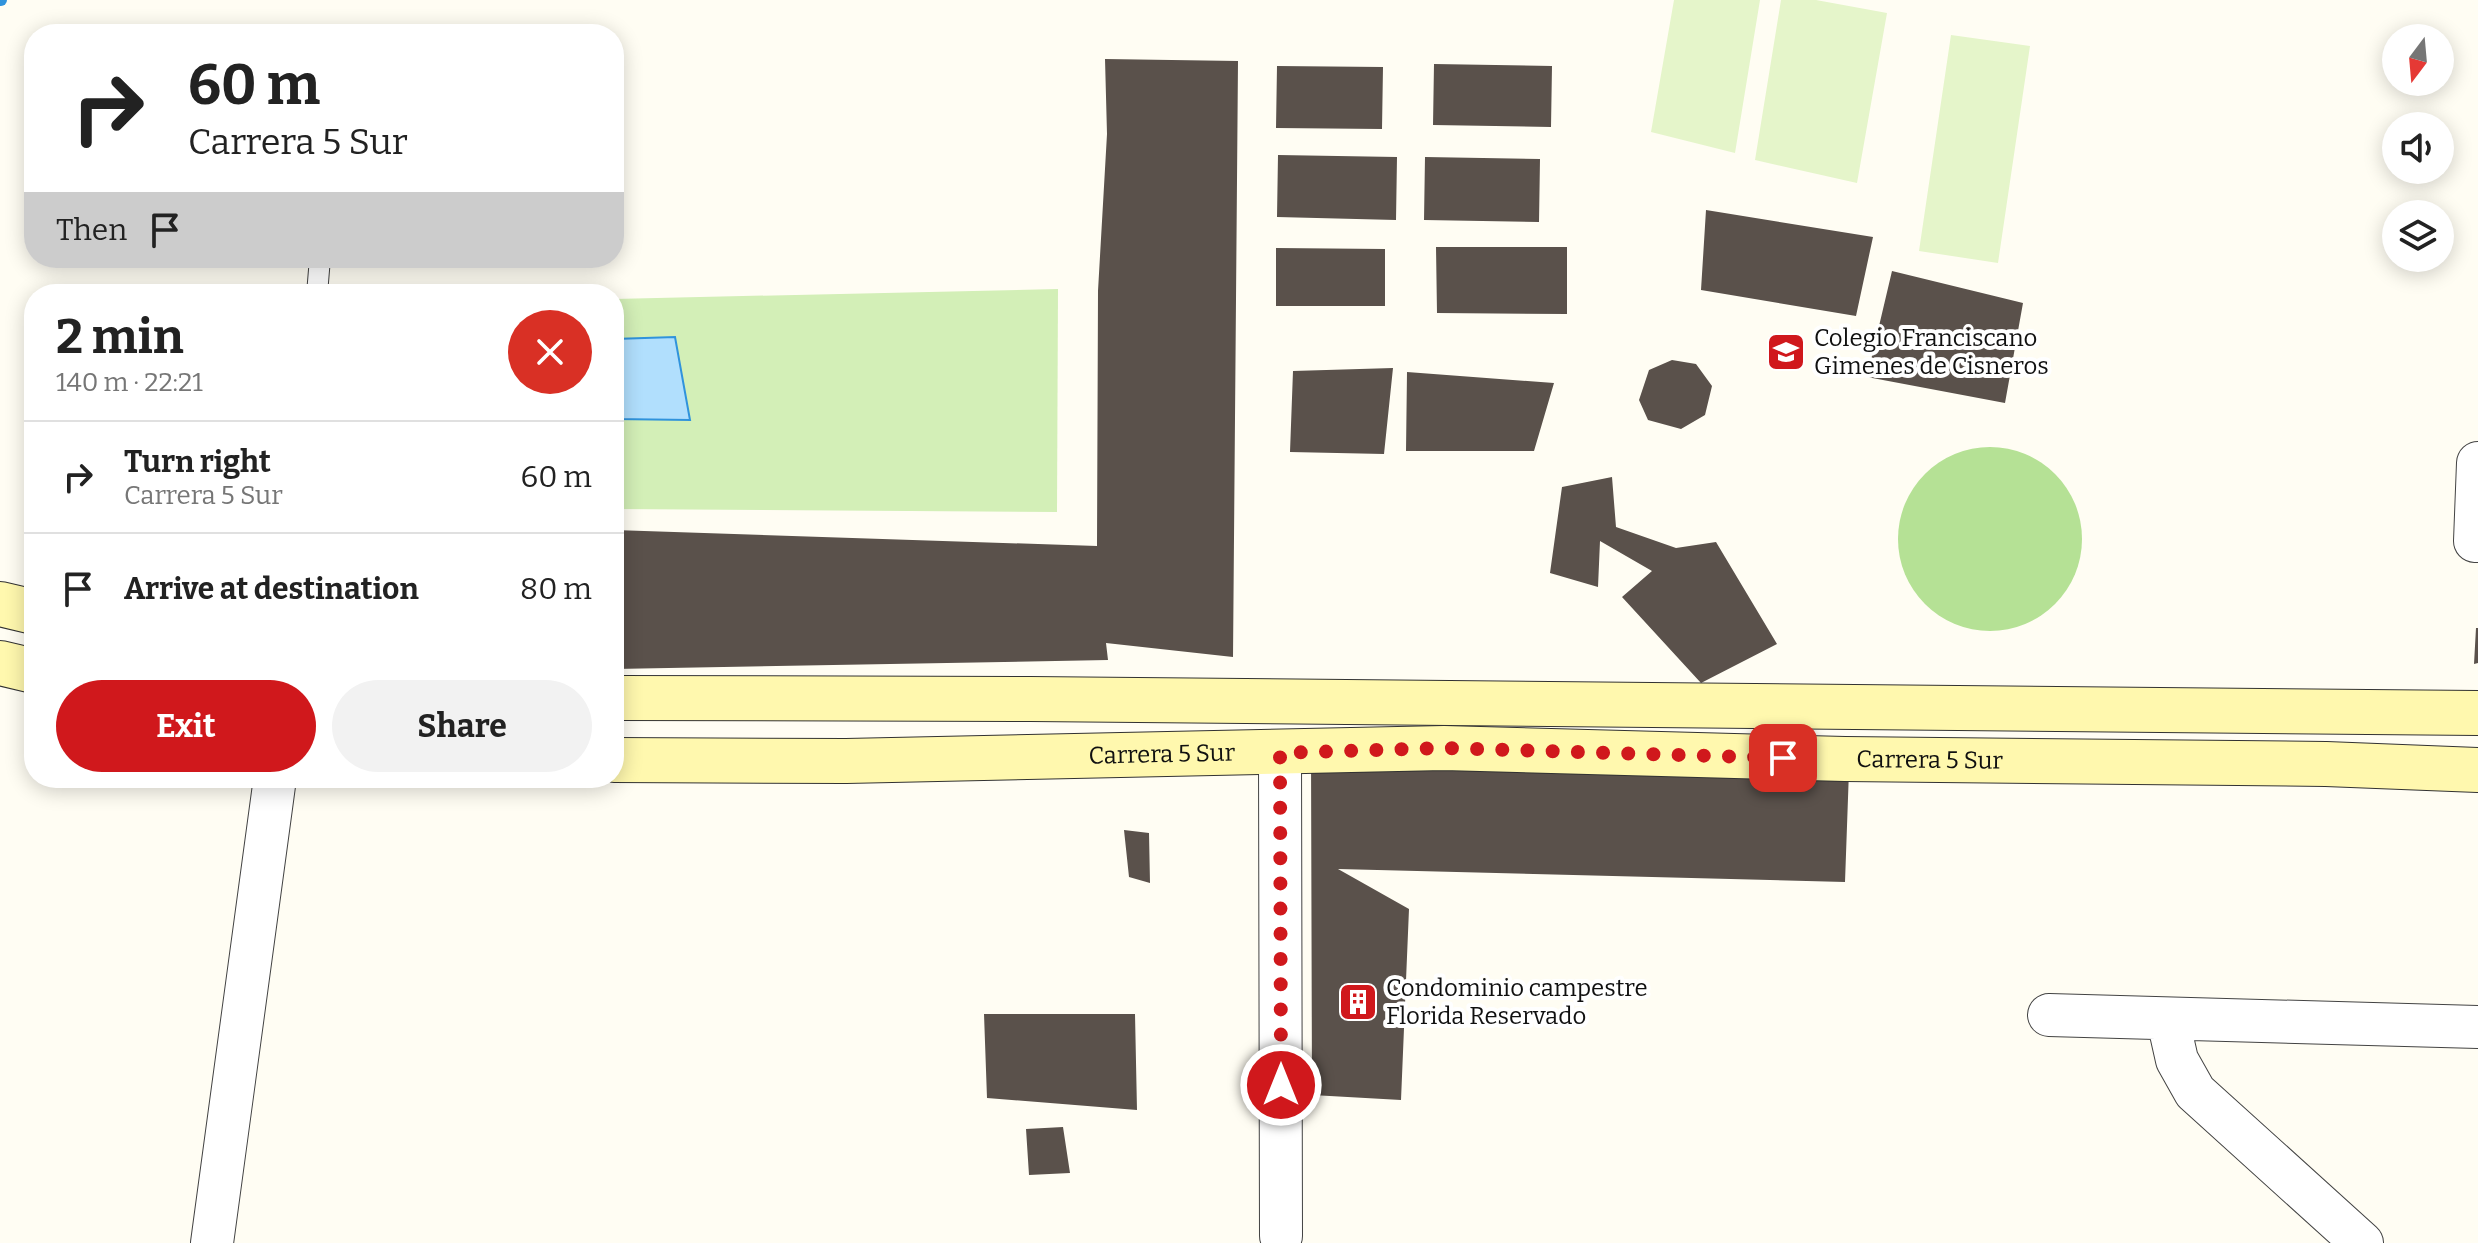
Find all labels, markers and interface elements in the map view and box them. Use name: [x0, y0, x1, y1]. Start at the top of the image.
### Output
north arrow: [2382, 24, 2454, 96]
map controls: [2382, 24, 2454, 272]
text: 60 m: [188, 52, 320, 119]
icon: right: [56, 56, 160, 160]
button: sound: [2382, 112, 2454, 184]
text: Carrera 5 Sur: [188, 120, 408, 164]
button: layers: [2382, 200, 2454, 272]
icon: arrive: [143, 208, 187, 252]
text: Then: [56, 212, 127, 248]
text: 2 min: [56, 308, 184, 366]
button: close: [508, 310, 592, 394]
place label: Colegio Franciscano Gimenes de Cisneros: [1814, 324, 2049, 380]
school or university icon: Colegio Franciscano Gimenes de Cisneros: [1765, 331, 1807, 373]
text: 140 m · 22:21: [56, 367, 203, 398]
text: Turn right: [124, 444, 271, 480]
icon: right: [56, 455, 100, 499]
text: 60 m: [521, 459, 592, 495]
text: Carrera 5 Sur: [124, 480, 283, 511]
icon: arrive: [56, 567, 100, 611]
text: Arrive at destination: [124, 571, 419, 607]
text: 80 m: [520, 571, 592, 607]
button: Exit: [56, 680, 316, 772]
button: Share: [332, 680, 592, 772]
pin: [1749, 724, 1817, 792]
icon: arrive: [1761, 736, 1805, 780]
street label: Carrera 5 Sur: [1088, 739, 1236, 770]
street label: Carrera 5 Sur: [1856, 745, 2004, 775]
place label: Condominio campestre Florida Reservado: [1386, 974, 1648, 1030]
building icon: Condominio campestre Florida Reservado: [1337, 981, 1379, 1023]
position arrow: [1239, 1043, 1323, 1127]

